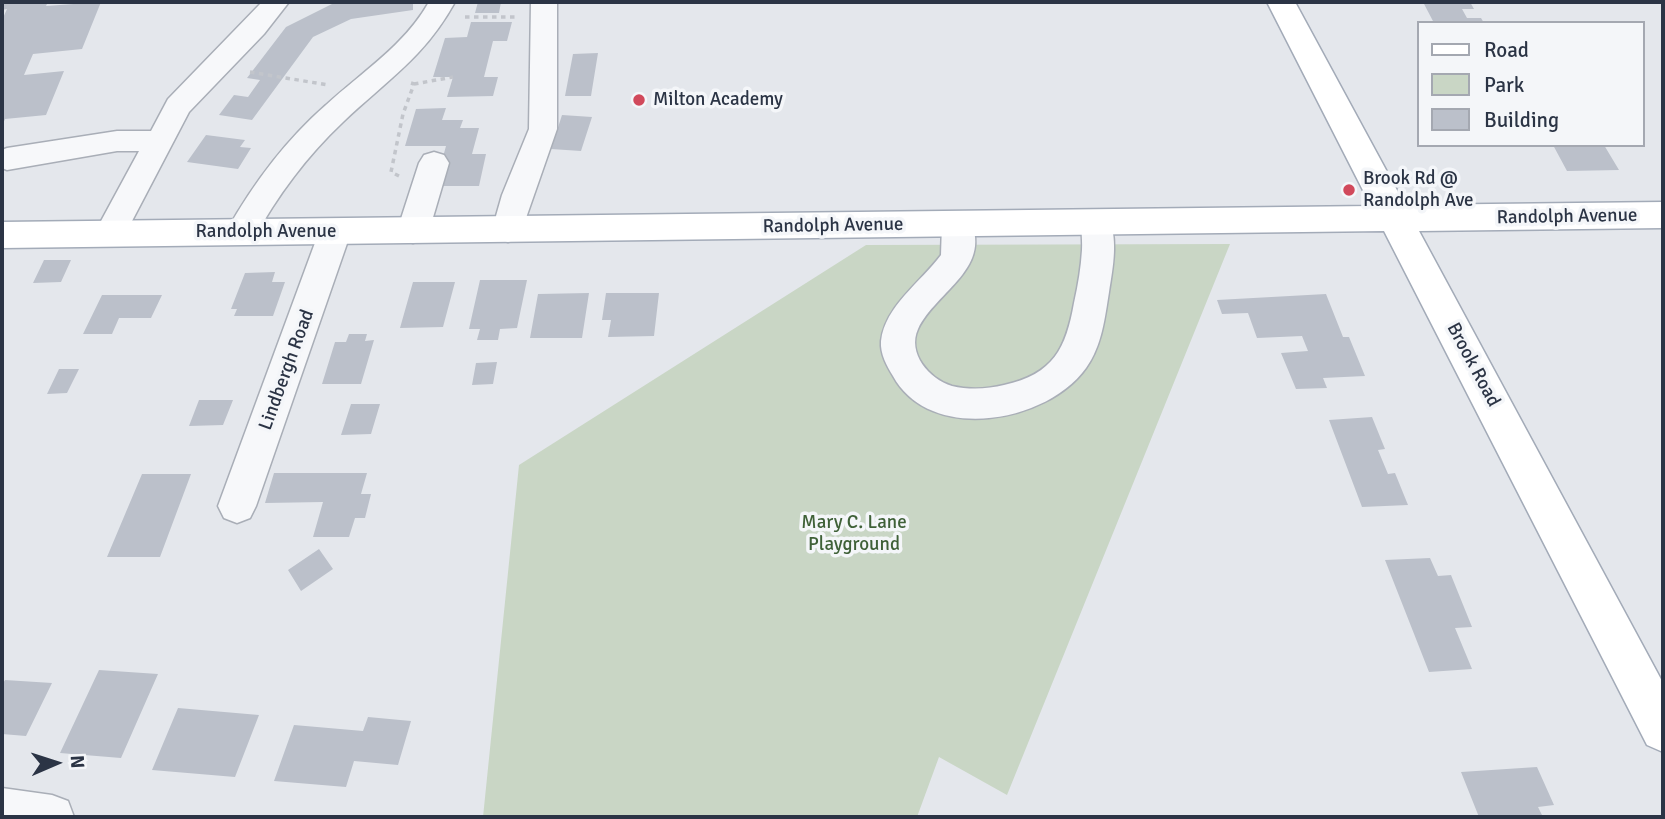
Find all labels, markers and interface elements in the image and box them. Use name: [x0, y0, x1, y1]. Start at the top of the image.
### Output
legend: [1416, 21, 1644, 147]
text: Road: [1484, 37, 1529, 63]
text: Park: [1484, 72, 1524, 98]
place label: Milton Academy: [653, 89, 783, 111]
marker: Milton Academy: [631, 92, 647, 108]
text: Building: [1484, 107, 1559, 133]
place label: Brook Rd @ Randolph Ave: [1363, 168, 1474, 212]
marker: Brook Rd @ Randolph Ave: [1341, 182, 1357, 198]
street label: Randolph Avenue: [1496, 204, 1638, 230]
street label: Randolph Avenue: [762, 213, 904, 239]
street label: Randolph Avenue: [196, 221, 336, 243]
street label: Lindbergh Road: [255, 307, 319, 433]
street label: Brook Road: [1441, 319, 1505, 411]
park label: Mary C. Lane Playground: [801, 512, 907, 556]
north arrow: [21, 728, 91, 798]
text: N: [65, 755, 89, 769]

